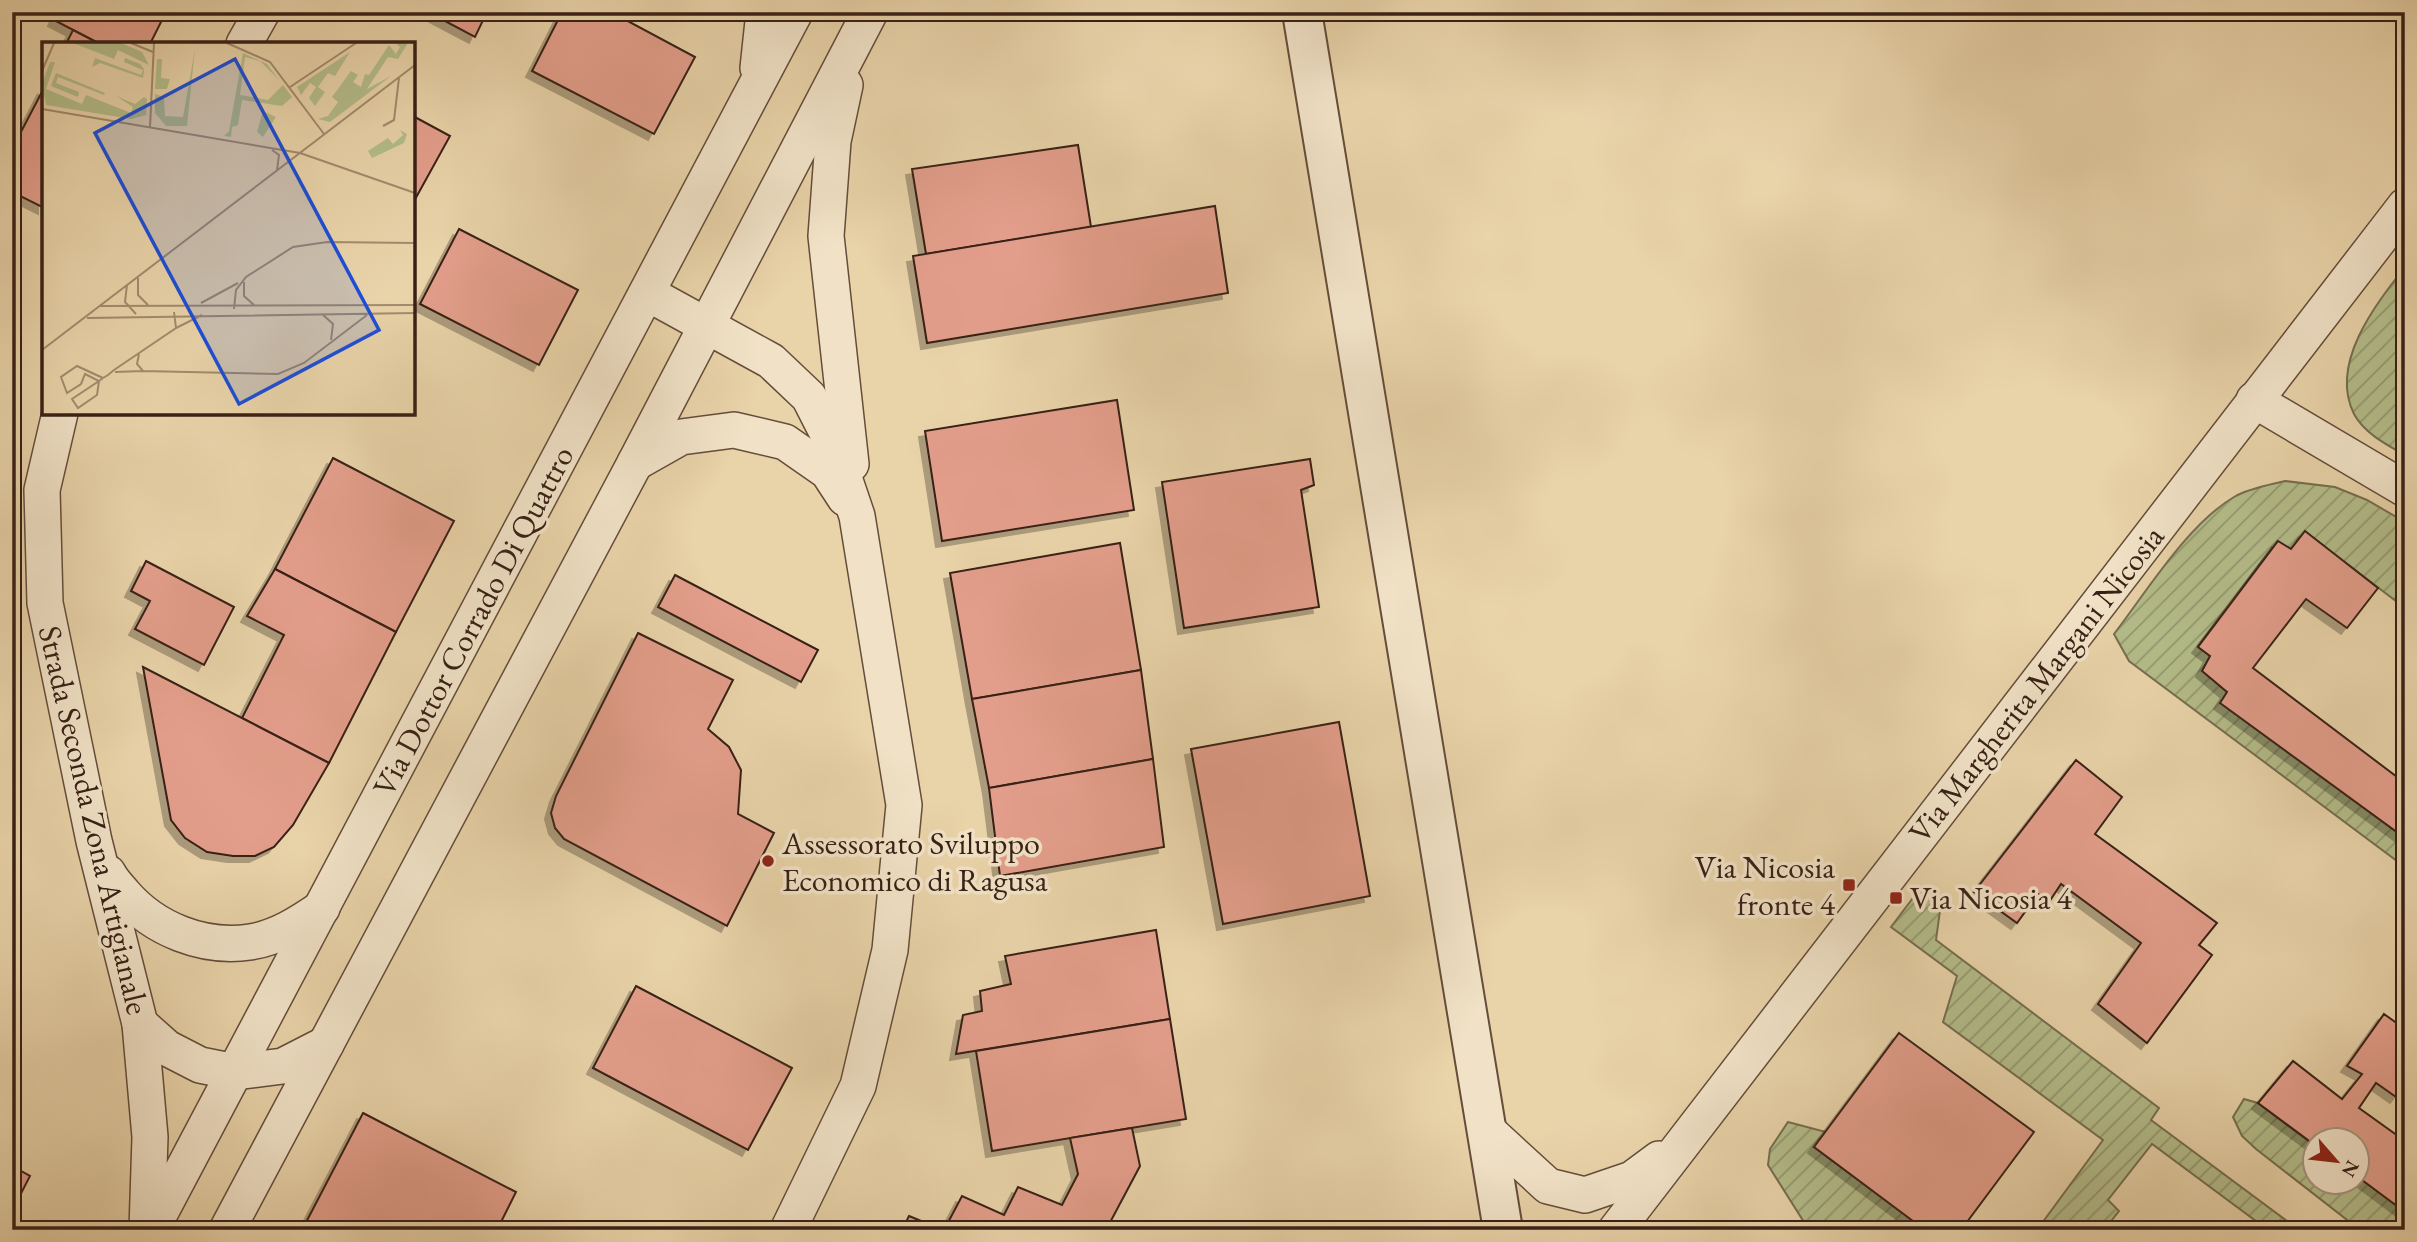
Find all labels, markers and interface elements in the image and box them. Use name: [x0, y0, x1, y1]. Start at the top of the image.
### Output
inset map: [42, 42, 415, 415]
street label: Via Dottor Corrado Di Quattro: [363, 439, 583, 803]
street label: Via Margherita Margani Nicosia: [1899, 516, 2173, 851]
street label: Strada Seconda Zona Artigianale: [29, 622, 159, 1018]
place label: Assessorato Sviluppo Economico di Ragusa: [781, 822, 1048, 901]
place label: Via Nicosia fronte 4: [1695, 846, 1836, 925]
marker: Assessorato Sviluppo Economico di Ragusa: [760, 853, 776, 869]
marker: Via Nicosia fronte 4: [1841, 877, 1857, 893]
place label: Via Nicosia 4: [1910, 877, 2073, 919]
marker: Via Nicosia 4: [1888, 890, 1904, 906]
north arrow: [2302, 1126, 2372, 1196]
text: N: [2336, 1156, 2365, 1182]

